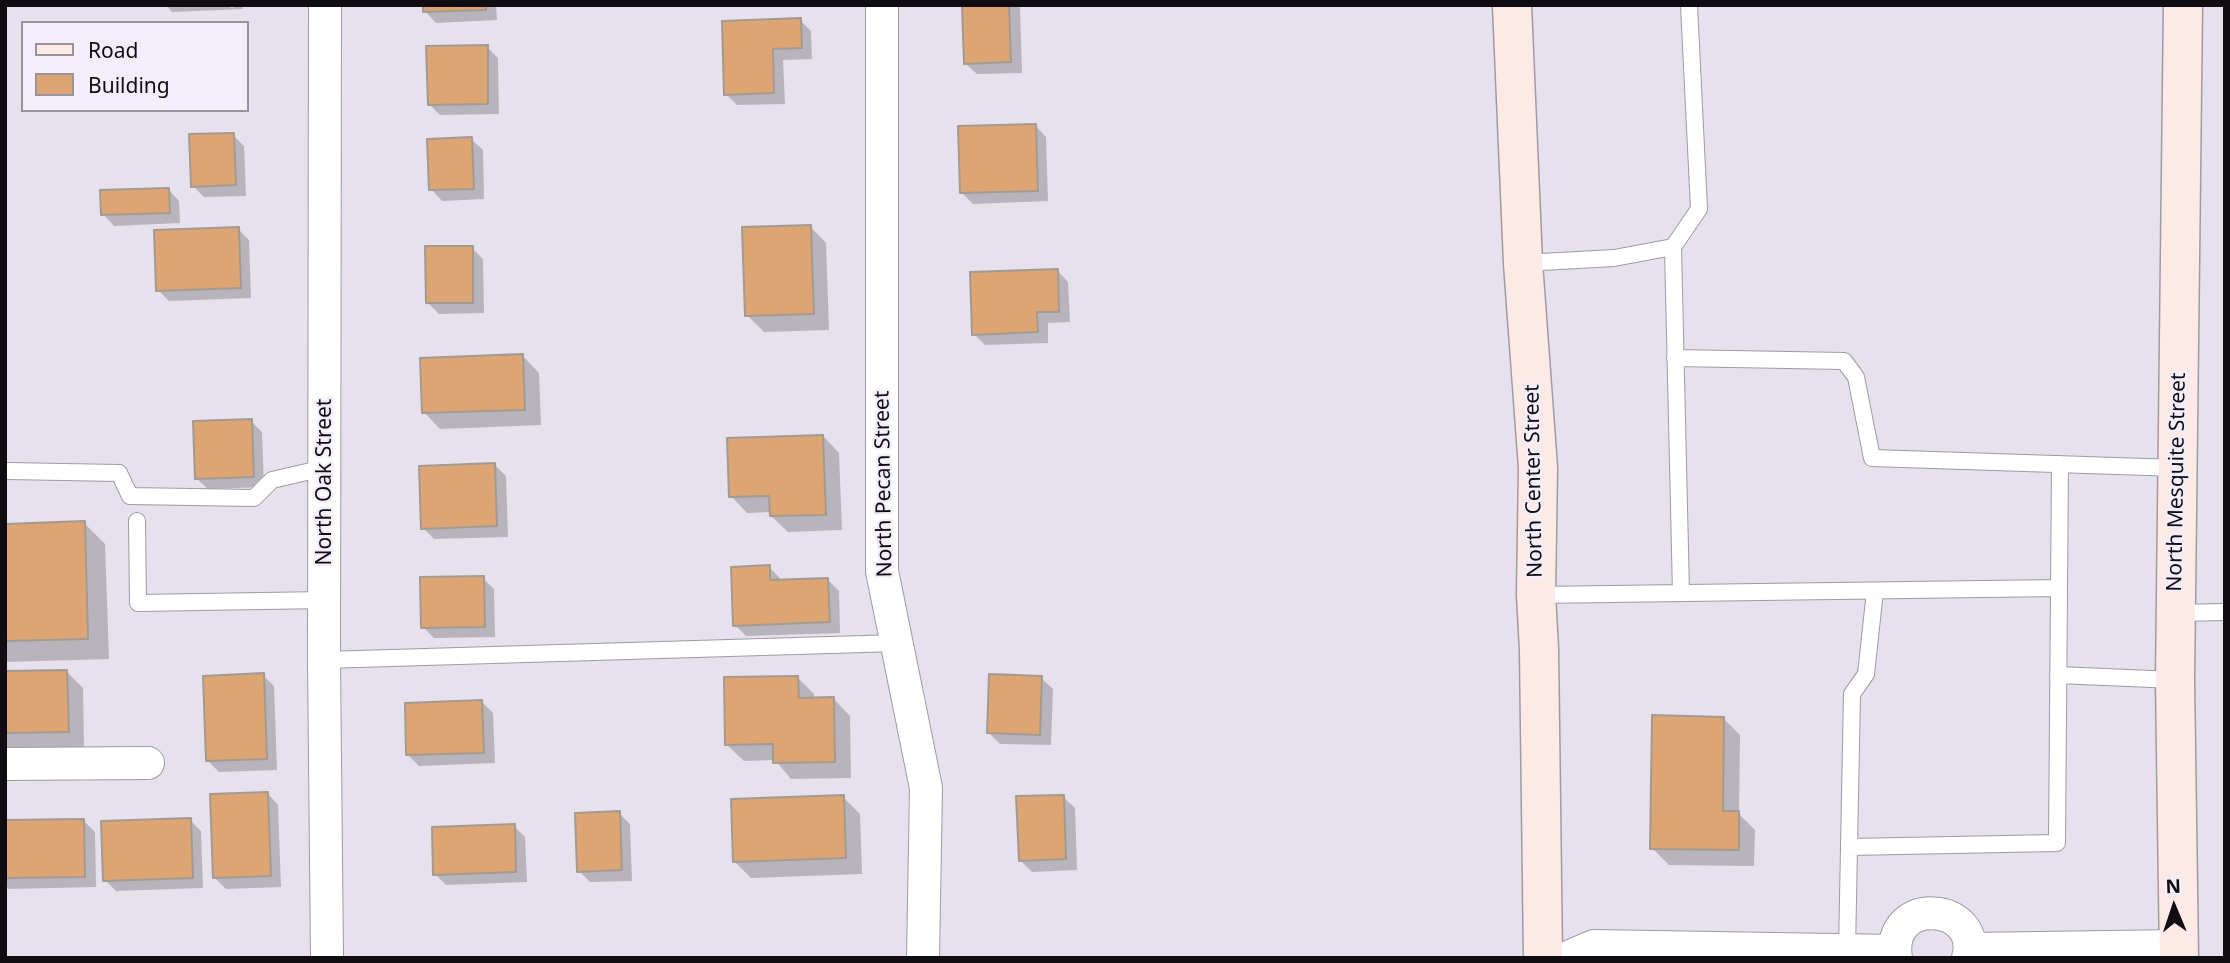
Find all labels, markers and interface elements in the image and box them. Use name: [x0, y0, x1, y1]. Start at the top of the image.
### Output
legend: [21, 21, 248, 112]
text: Road: [88, 36, 138, 64]
text: Building: [88, 71, 170, 99]
street label: North Mesquite Street: [2162, 372, 2192, 592]
street label: North Center Street: [1520, 384, 1548, 578]
street label: North Pecan Street: [870, 390, 898, 578]
street label: North Oak Street: [312, 399, 338, 565]
north arrow: [2139, 872, 2209, 942]
text: N: [2165, 873, 2181, 899]

